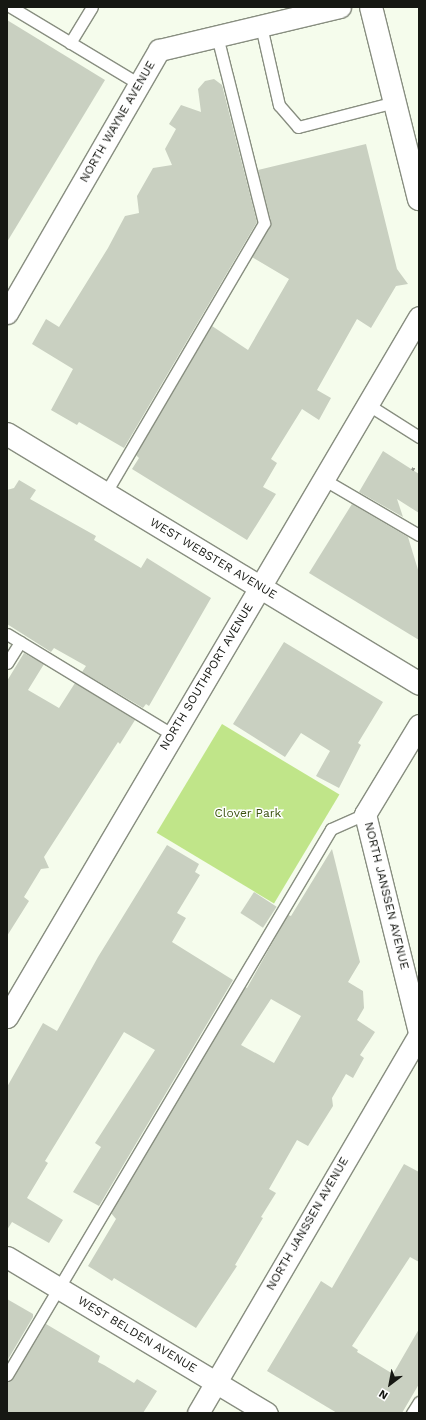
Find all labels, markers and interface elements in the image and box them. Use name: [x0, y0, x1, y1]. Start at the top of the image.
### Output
street label: NORTH WAYNE AVENUE: [77, 58, 159, 186]
street label: WEST WEBSTER AVENUE: [146, 515, 280, 603]
street label: NORTH SOUTHPORT AVENUE: [157, 600, 257, 754]
park label: Clover Park: [214, 807, 282, 821]
street label: NORTH JANSSEN AVENUE: [361, 820, 411, 972]
street label: NORTH JANSSEN AVENUE: [264, 1154, 352, 1294]
street label: WEST BELDEN AVENUE: [74, 1293, 200, 1377]
north arrow: [370, 1364, 410, 1404]
text: N: [376, 1387, 390, 1402]

